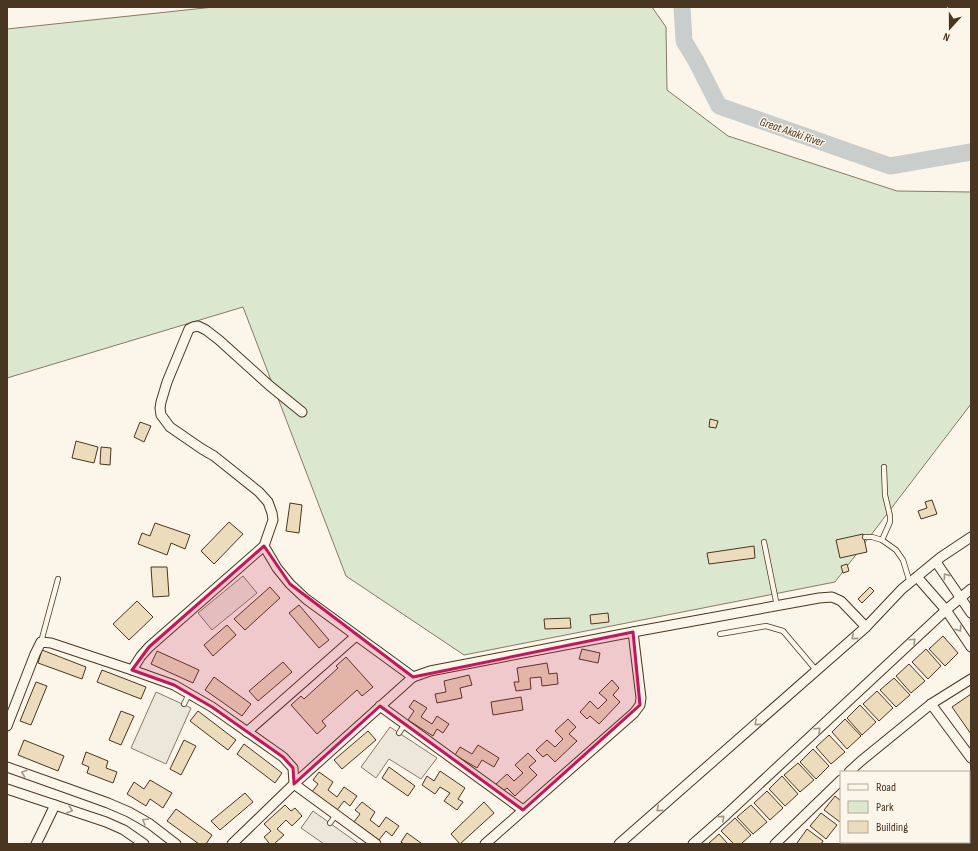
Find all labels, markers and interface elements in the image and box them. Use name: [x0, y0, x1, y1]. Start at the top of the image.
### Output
north arrow: [930, 8, 970, 48]
text: N: [941, 30, 952, 44]
water label: Great Akaki River: [758, 114, 827, 151]
one-way arrow: [943, 573, 951, 580]
one-way arrow: [954, 625, 962, 632]
one-way arrow: [852, 632, 859, 639]
one-way arrow: [908, 639, 916, 646]
one-way arrow: [754, 718, 762, 725]
one-way arrow: [813, 728, 820, 735]
one-way arrow: [21, 770, 28, 778]
legend: [840, 771, 970, 843]
text: Road: [876, 780, 896, 795]
text: Park: [876, 800, 894, 815]
one-way arrow: [657, 804, 664, 811]
one-way arrow: [67, 806, 74, 814]
one-way arrow: [717, 815, 725, 823]
one-way arrow: [142, 819, 149, 826]
text: Building: [876, 820, 908, 835]

